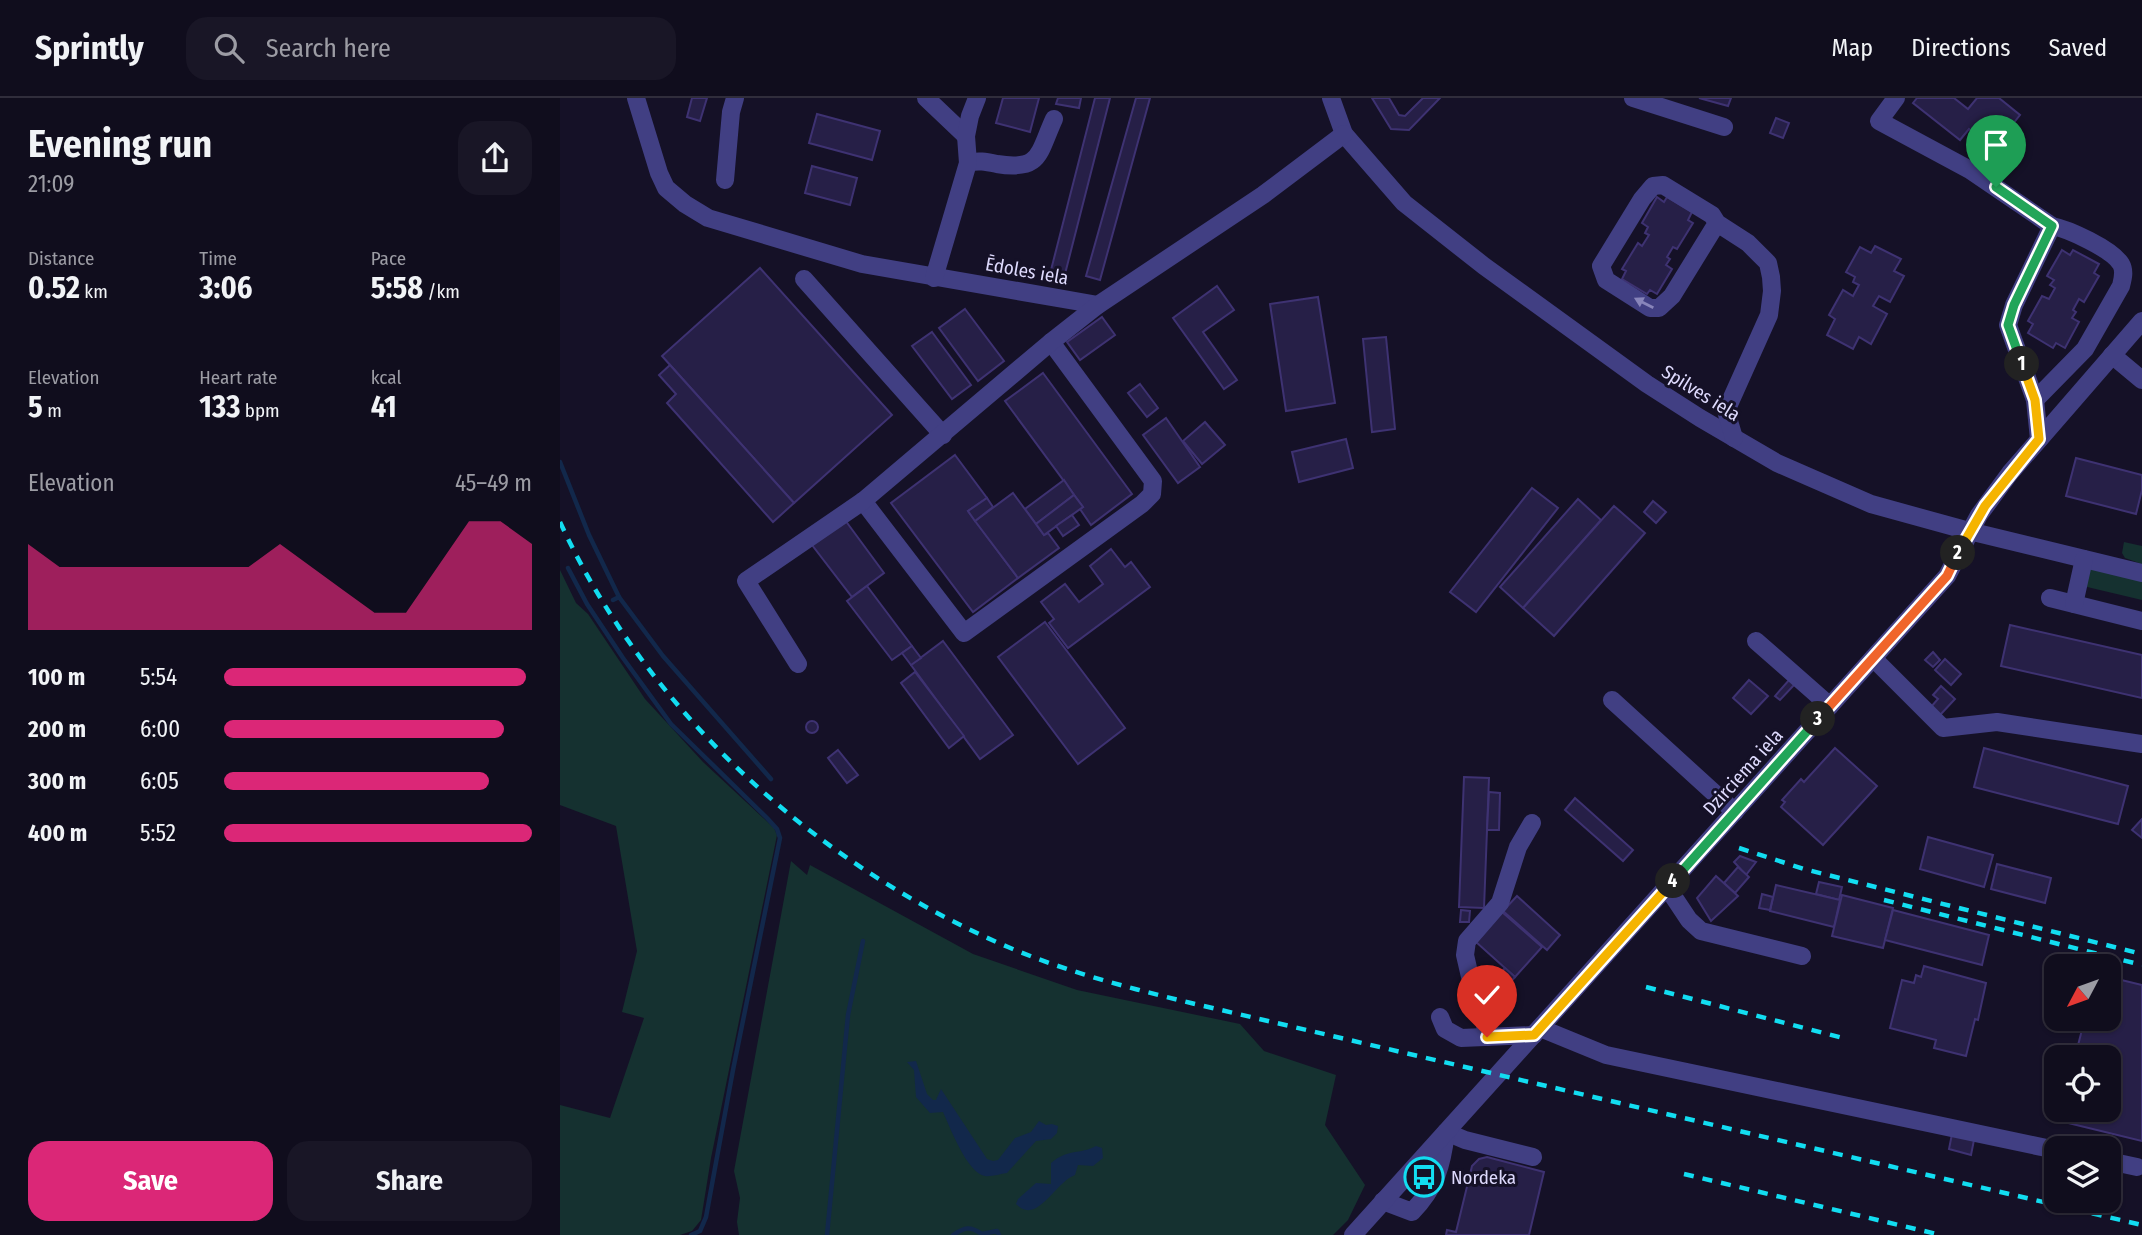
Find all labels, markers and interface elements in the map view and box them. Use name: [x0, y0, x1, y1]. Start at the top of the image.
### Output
search box: [186, 17, 676, 80]
text: Sprintly: [35, 28, 144, 68]
icon: search: [210, 29, 248, 67]
text: Search here: [266, 33, 391, 64]
text: Map: [1832, 34, 1873, 62]
text: Directions: [1911, 34, 2010, 62]
text: Saved: [2048, 34, 2107, 62]
pin: [1966, 115, 2026, 187]
text: Evening run: [28, 121, 212, 167]
button: share: [458, 121, 532, 195]
icon: arrive: [1977, 126, 2015, 164]
text: 21:09: [28, 170, 74, 198]
text: Distance: [28, 247, 95, 270]
text: Time: [199, 247, 237, 270]
text: Pace: [371, 247, 406, 270]
street label: Ēdoles iela: [984, 252, 1070, 290]
text: 0.52: [28, 270, 80, 306]
text: 3:06: [199, 270, 252, 306]
text: 5:58: [371, 270, 423, 306]
text: km: [80, 280, 108, 303]
text: /km: [423, 280, 460, 303]
one-way arrow: [1633, 297, 1653, 309]
pin: 1: [2004, 346, 2040, 382]
text: 1: [2017, 352, 2026, 375]
street label: Spilves iela: [1658, 360, 1744, 426]
text: Elevation: [28, 366, 100, 389]
text: Heart rate: [199, 366, 277, 389]
text: kcal: [371, 366, 401, 389]
text: 5: [28, 389, 43, 425]
text: 133: [199, 389, 240, 425]
text: 41: [371, 389, 397, 425]
text: m: [43, 399, 62, 422]
text: bpm: [240, 399, 280, 422]
text: Elevation: [28, 469, 115, 497]
text: 45–49 m: [455, 469, 532, 497]
pin: 2: [1940, 536, 1976, 570]
text: 2: [1953, 541, 1962, 564]
text: 100 m: [28, 663, 85, 691]
text: 5:54: [140, 663, 177, 691]
pin: 3: [1800, 702, 1836, 736]
text: 3: [1813, 707, 1822, 730]
text: 200 m: [28, 715, 86, 743]
text: 6:00: [140, 715, 180, 743]
street label: Dzirciema iela: [1698, 724, 1788, 820]
text: 300 m: [28, 767, 86, 795]
text: 6:05: [140, 767, 179, 795]
text: 400 m: [28, 819, 87, 847]
text: 5:52: [140, 819, 176, 847]
pin: 4: [1656, 864, 1690, 898]
text: 4: [1668, 869, 1677, 892]
north arrow: [2044, 954, 2121, 1031]
map controls: [2044, 954, 2121, 1213]
pin: [1457, 965, 1517, 1037]
icon: check: [1468, 976, 1506, 1014]
button: locate: [2044, 1045, 2121, 1122]
button: layers: [2044, 1136, 2121, 1213]
button: Save: [28, 1141, 273, 1221]
button: Share: [287, 1141, 532, 1221]
bus stop icon: Nordeka: [1403, 1156, 1445, 1198]
place label: Nordeka: [1451, 1166, 1516, 1189]

